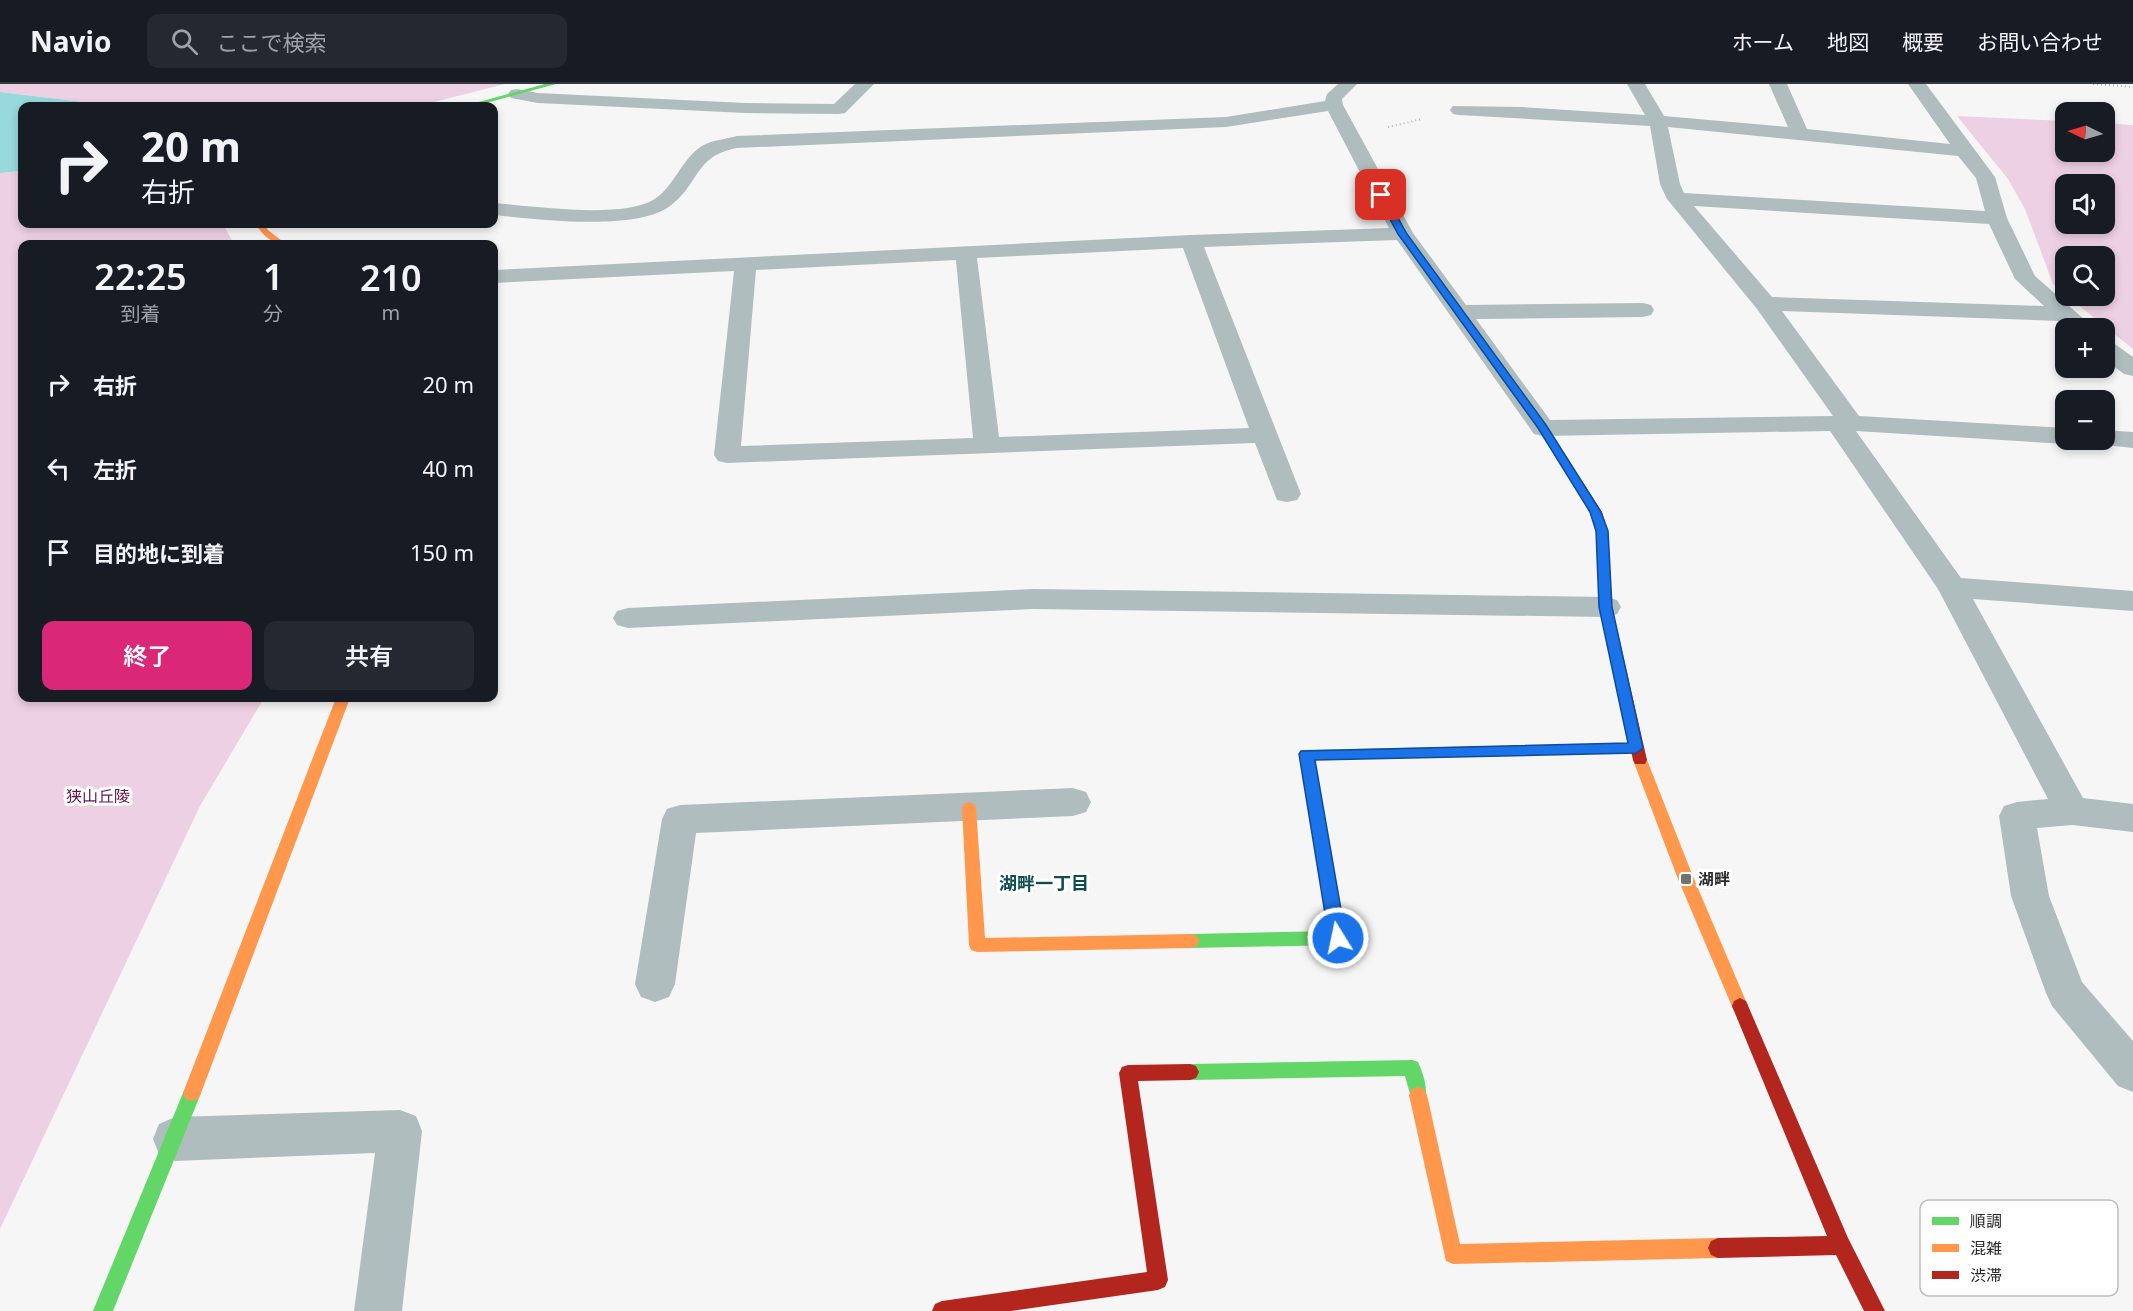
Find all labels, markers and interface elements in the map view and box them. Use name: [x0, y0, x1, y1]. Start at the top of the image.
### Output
search box: [147, 14, 567, 68]
text: Navio: [30, 22, 111, 60]
icon: search: [168, 25, 201, 58]
text: ここで検索: [216, 27, 326, 57]
text: ホーム: [1732, 28, 1794, 56]
text: 地図: [1827, 28, 1869, 56]
text: 概要: [1902, 28, 1944, 56]
text: お問い合わせ: [1977, 28, 2103, 56]
north arrow: [2055, 102, 2115, 162]
map controls: [2055, 102, 2115, 450]
text: 20 m: [141, 117, 241, 174]
icon: right: [42, 126, 120, 204]
pin: [1355, 169, 1406, 220]
text: 右折: [141, 173, 195, 210]
button: sound: [2055, 174, 2115, 234]
icon: arrive: [1364, 178, 1397, 211]
button: search: [2055, 246, 2115, 306]
text: 22:25: [94, 252, 187, 301]
text: 1: [263, 252, 284, 301]
text: 210: [360, 253, 422, 302]
text: m: [381, 299, 400, 326]
text: 到着: [120, 300, 160, 327]
text: 分: [263, 300, 283, 327]
button: +: [2055, 318, 2115, 378]
icon: right: [42, 368, 75, 401]
text: 20 m: [423, 369, 474, 399]
text: 右折: [93, 370, 137, 400]
button: −: [2055, 390, 2115, 450]
icon: left: [42, 452, 75, 485]
text: 40 m: [423, 453, 474, 483]
text: 左折: [93, 454, 137, 484]
icon: arrive: [42, 536, 75, 569]
text: 150 m: [410, 537, 474, 567]
text: 目的地に到着: [93, 538, 225, 568]
button: 終了: [42, 621, 252, 690]
button: 共有: [264, 621, 474, 690]
park label: 狭山丘陵: [66, 785, 130, 807]
place label: 湖畔: [1698, 868, 1730, 890]
district label: 湖畔一丁目: [999, 871, 1089, 895]
marker: 湖畔: [1679, 872, 1693, 886]
position arrow: [1306, 906, 1370, 970]
legend: [1920, 1200, 2118, 1296]
text: 順調: [1970, 1210, 2002, 1232]
text: 混雑: [1970, 1237, 2002, 1259]
text: 渋滞: [1970, 1264, 2002, 1286]

